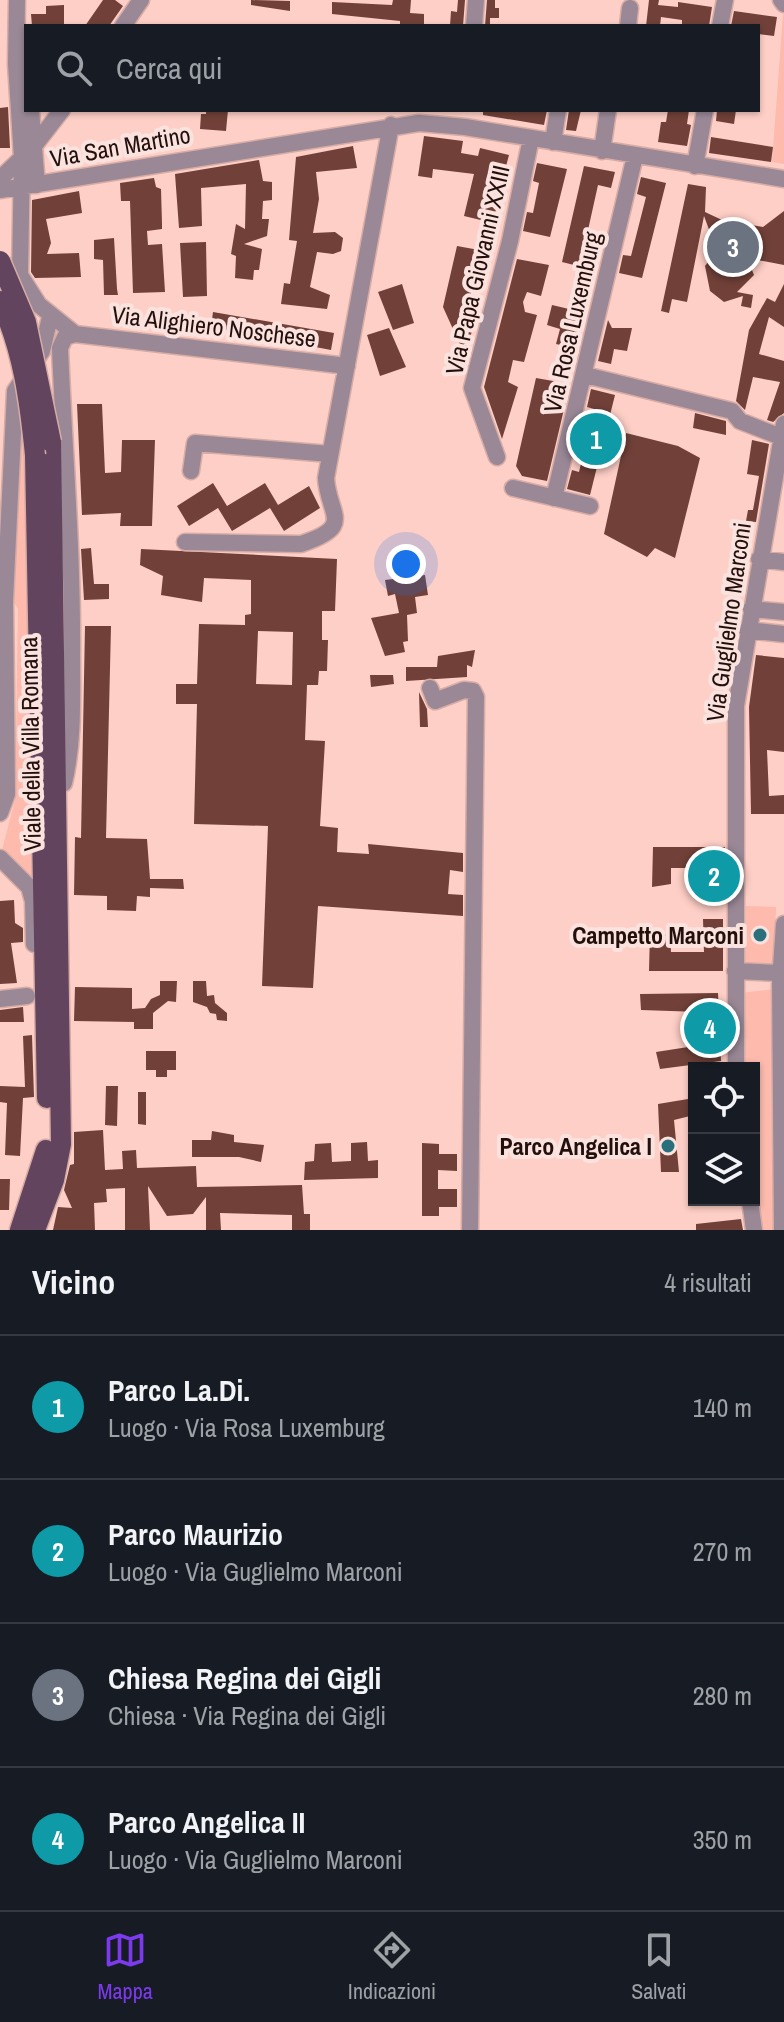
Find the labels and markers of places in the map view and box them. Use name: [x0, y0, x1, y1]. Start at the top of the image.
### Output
pin: 3: [707, 217, 759, 277]
pin: 1: [570, 409, 622, 469]
pin: 2: [688, 846, 740, 906]
place label: Campetto Marconi: [572, 919, 744, 951]
marker: Campetto Marconi: [751, 926, 769, 944]
pin: 4: [684, 998, 736, 1058]
place label: Parco Angelica I: [500, 1130, 652, 1162]
marker: Parco Angelica I: [659, 1137, 677, 1155]

